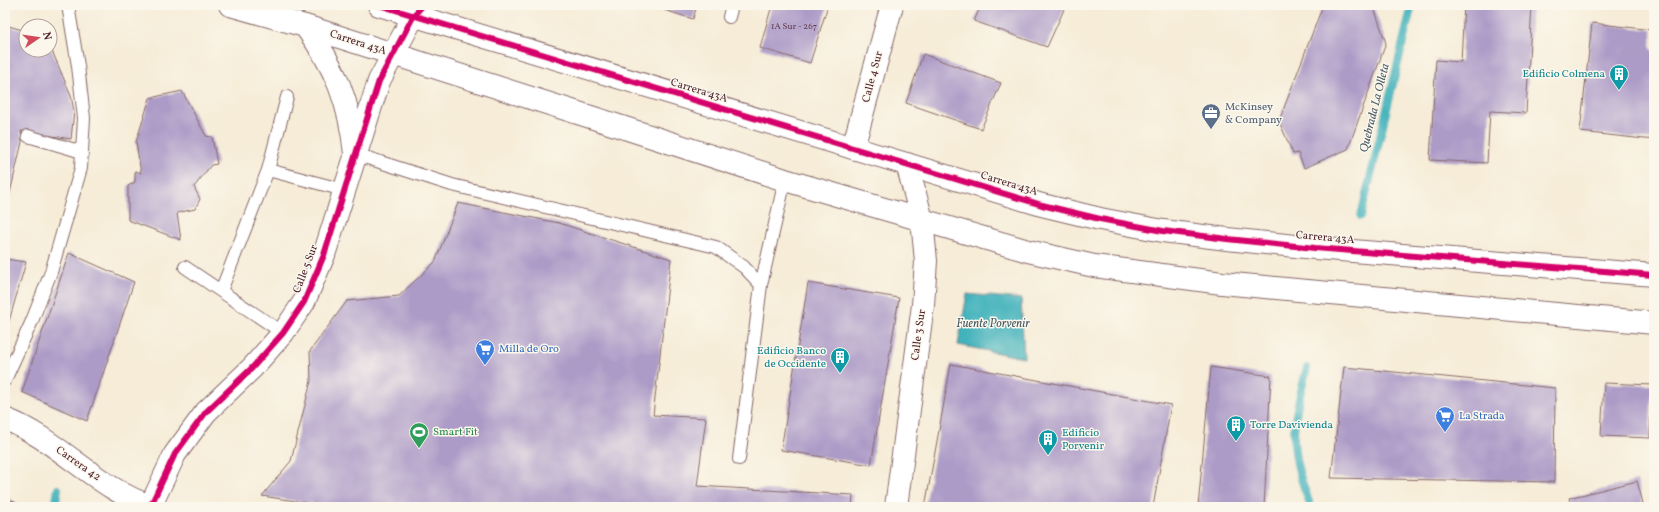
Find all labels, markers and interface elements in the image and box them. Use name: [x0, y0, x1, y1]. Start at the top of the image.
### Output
north arrow: [18, 18, 58, 58]
house number: 1A Sur - 267: [771, 20, 817, 33]
street label: Carrera 43A: [328, 27, 389, 59]
text: N: [38, 31, 54, 42]
street label: Calle 4 Sur: [859, 49, 887, 104]
water label: Quebrada La Olleta: [1356, 61, 1394, 154]
building icon: Edificio Colmena: [1608, 63, 1630, 91]
place label: Edificio Colmena: [1522, 67, 1606, 82]
street label: Carrera 43A: [669, 75, 730, 107]
place label: McKinsey & Company: [1225, 100, 1282, 128]
office icon: McKinsey & Company: [1200, 102, 1222, 130]
street label: Carrera 43A: [979, 168, 1040, 200]
street label: Carrera 43A: [1295, 228, 1355, 248]
street label: Calle 5 Sur: [290, 242, 322, 296]
street label: Calle 3 Sur: [908, 308, 930, 361]
water label: Fuente Porvenir: [956, 316, 1030, 332]
supermarket icon: Milla de Oro: [474, 338, 496, 366]
place label: Milla de Oro: [499, 342, 559, 357]
place label: Edificio Banco de Occidente: [757, 344, 826, 372]
building icon: Edificio Banco de Occidente: [829, 346, 851, 374]
supermarket icon: La Strada: [1434, 405, 1456, 433]
place label: La Strada: [1459, 409, 1505, 424]
building icon: Torre Davivienda: [1225, 414, 1247, 442]
place label: Torre Davivienda: [1250, 418, 1334, 433]
sports icon: Smart Fit: [408, 421, 430, 449]
place label: Smart Fit: [433, 425, 478, 440]
place label: Edificio Porvenir: [1062, 426, 1104, 454]
building icon: Edificio Porvenir: [1037, 428, 1059, 456]
street label: Carrera 42: [52, 443, 104, 485]

